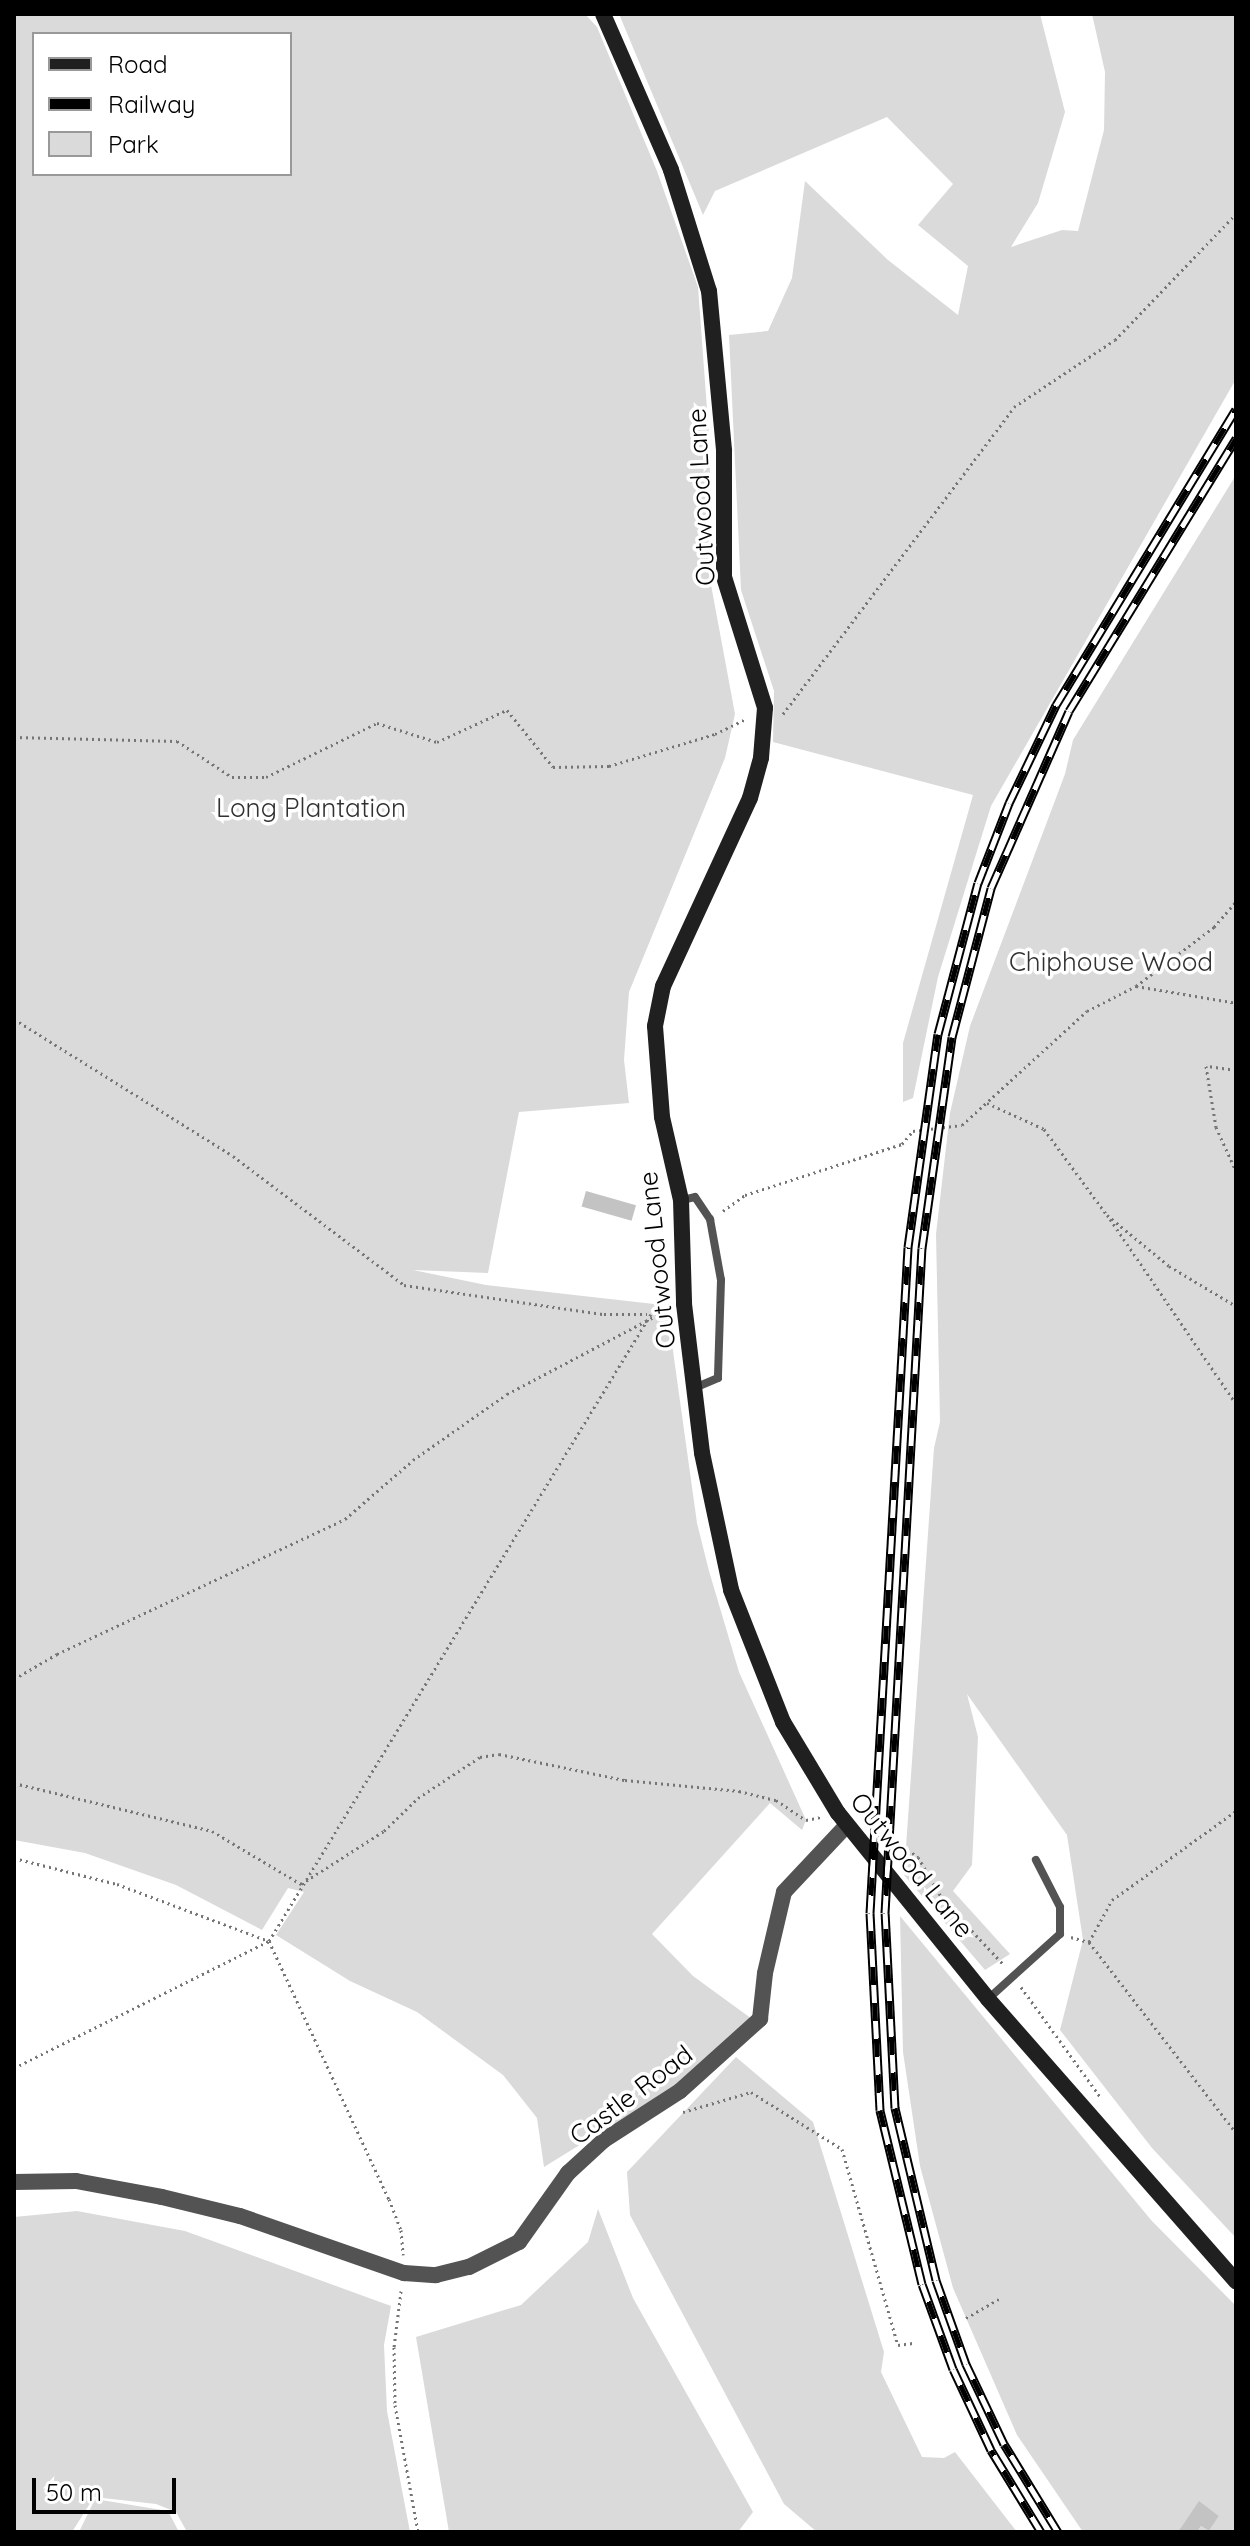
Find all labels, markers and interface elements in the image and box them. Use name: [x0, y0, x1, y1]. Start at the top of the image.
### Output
legend: [32, 32, 292, 176]
text: Road: [108, 49, 168, 79]
text: Railway: [108, 89, 195, 119]
text: Park: [108, 129, 159, 159]
street label: Outwood Lane: [681, 407, 721, 587]
park label: Long Plantation: [216, 792, 406, 824]
park label: Chiphouse Wood: [1009, 946, 1213, 978]
street label: Outwood Lane: [632, 1170, 682, 1350]
street label: Outwood Lane: [844, 1786, 980, 1944]
street label: Castle Road: [563, 2039, 699, 2151]
scale bar: [36, 2462, 180, 2512]
text: 50 m: [46, 2477, 102, 2507]

